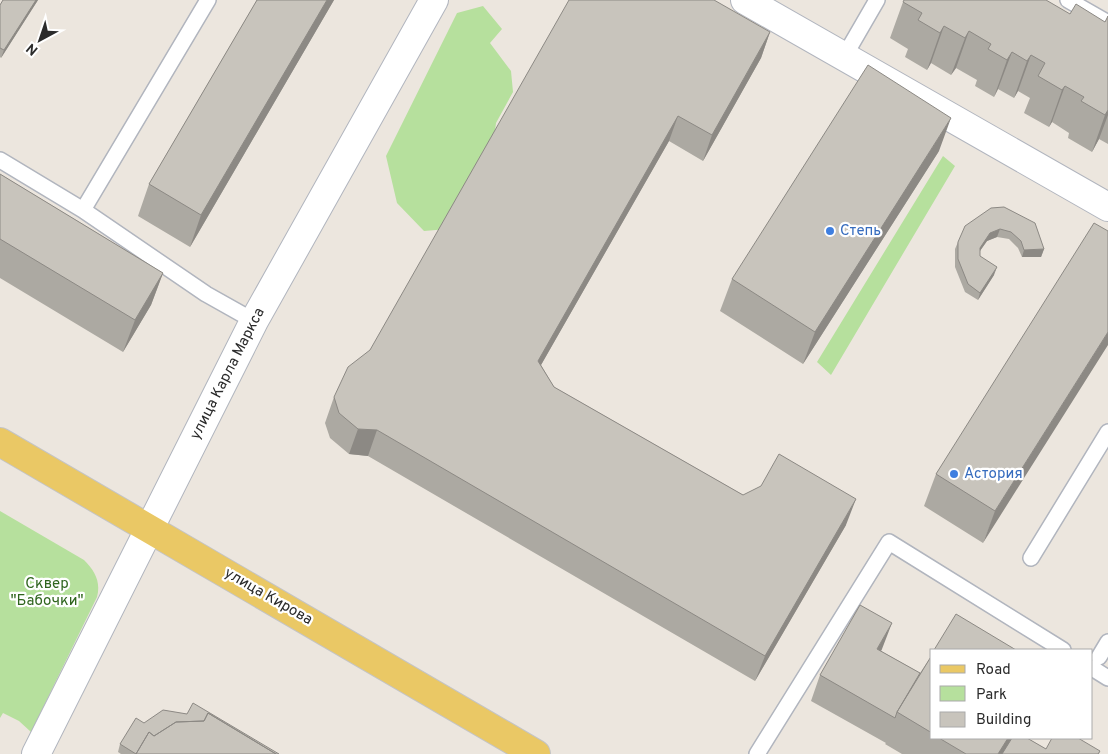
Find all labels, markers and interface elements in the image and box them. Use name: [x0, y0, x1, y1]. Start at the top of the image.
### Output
north arrow: [15, 15, 65, 65]
text: N: [23, 39, 42, 59]
place label: Степь: [840, 222, 881, 241]
marker: Степь: [824, 225, 836, 237]
street label: улица Карла Маркса: [186, 305, 270, 443]
place label: Астория: [964, 465, 1023, 484]
marker: Астория: [948, 468, 960, 480]
street label: улица Кирова: [220, 564, 316, 630]
park label: Сквер "Бабочки": [10, 575, 84, 611]
legend: [930, 649, 1093, 739]
text: Road: [976, 661, 1011, 680]
text: Park: [976, 686, 1007, 705]
text: Building: [976, 711, 1031, 730]

